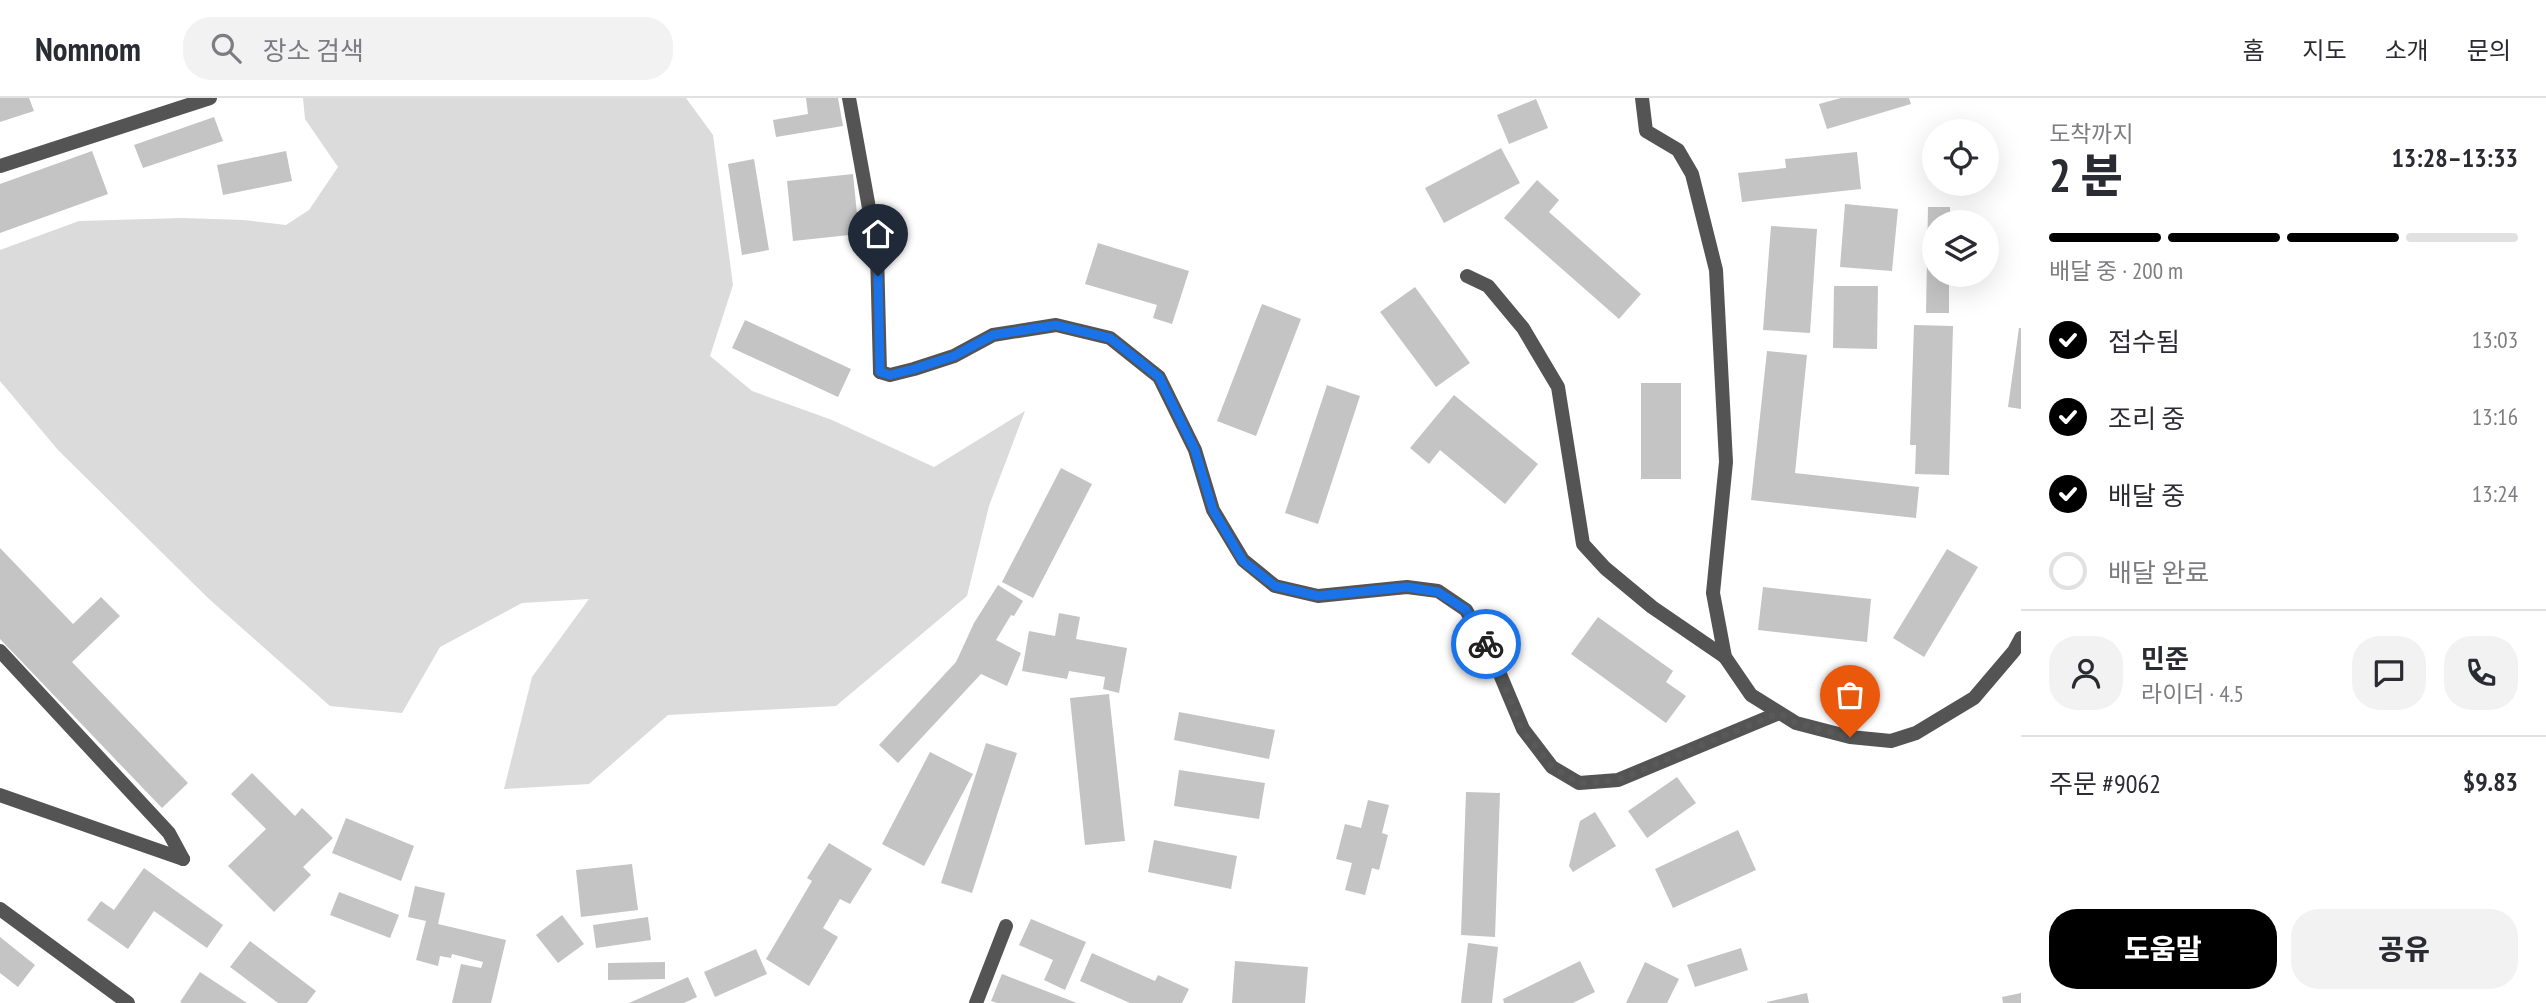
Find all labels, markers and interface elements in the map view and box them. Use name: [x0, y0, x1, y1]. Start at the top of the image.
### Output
search box: [183, 17, 673, 80]
text: Nomnom: [35, 27, 141, 70]
icon: search: [207, 29, 245, 67]
text: 장소 검색: [263, 34, 364, 67]
text: 홈: [2242, 35, 2264, 66]
text: 지도: [2302, 35, 2347, 66]
text: 소개: [2385, 35, 2429, 66]
text: 문의: [2467, 35, 2511, 66]
map controls: [1922, 119, 1999, 287]
button: locate: [1922, 119, 1999, 196]
text: 도착까지: [2049, 119, 2134, 148]
text: 13:28–13:33: [2391, 141, 2518, 174]
text: 2 분: [2049, 145, 2123, 205]
pin: [848, 204, 908, 276]
button: layers: [1922, 210, 1999, 287]
icon: home: [859, 215, 897, 253]
text: 배달 중 · 200 m: [2049, 256, 2183, 285]
icon: check: [2049, 321, 2087, 359]
text: 접수됨: [2108, 325, 2180, 358]
text: 13:03: [2472, 325, 2518, 354]
icon: check: [2049, 398, 2087, 436]
text: 조리 중: [2108, 402, 2185, 435]
text: 13:16: [2472, 402, 2518, 431]
icon: check: [2049, 475, 2087, 513]
text: 배달 중: [2108, 479, 2185, 512]
text: 13:24: [2472, 479, 2518, 508]
text: 배달 완료: [2108, 556, 2209, 589]
courier: [1451, 609, 1521, 679]
icon: bike: [1467, 625, 1505, 663]
button: person: [2049, 636, 2123, 710]
button: chat: [2352, 636, 2426, 710]
button: phone: [2444, 636, 2518, 710]
text: 민준: [2141, 642, 2189, 675]
pin: [1820, 665, 1880, 737]
icon: bag: [1831, 676, 1869, 714]
text: 라이더 · 4.5: [2141, 679, 2244, 708]
text: $9.83: [2463, 765, 2518, 798]
text: 주문 #9062: [2049, 767, 2161, 800]
button: 도움말: [2049, 909, 2277, 989]
button: 공유: [2291, 909, 2518, 989]

